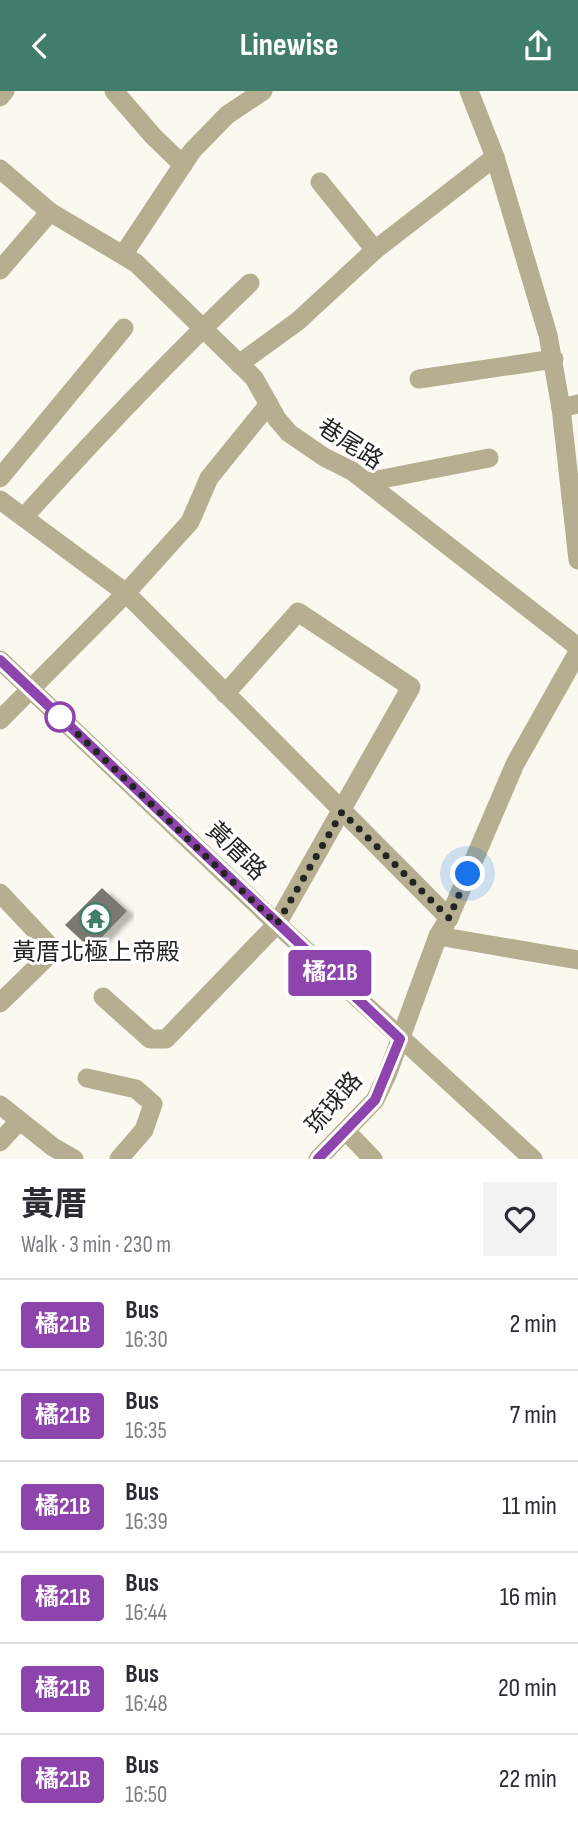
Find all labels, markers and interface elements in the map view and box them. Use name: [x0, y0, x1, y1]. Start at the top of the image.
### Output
text: Linewise: [240, 26, 338, 65]
icon: back: [21, 27, 59, 65]
icon: share: [519, 27, 557, 65]
street label: 巷尾路: [312, 412, 388, 476]
unlabelled marker: [45, 702, 75, 732]
street label: 黃厝路: [200, 816, 272, 886]
your location: [450, 856, 485, 891]
temple icon: 黃厝北極上帝殿: [79, 901, 113, 935]
place label: 黃厝北極上帝殿: [12, 938, 180, 967]
line badge: 橘21B: [281, 950, 379, 996]
text: 橘21B: [302, 958, 358, 987]
street label: 琉球路: [299, 1066, 369, 1140]
button: heart: [483, 1182, 557, 1256]
text: 黃厝: [21, 1185, 87, 1225]
text: Walk · 3 min · 230 m: [21, 1231, 171, 1259]
text: Bus: [125, 1295, 159, 1326]
text: 2 min: [509, 1309, 557, 1340]
text: 橘21B: [35, 1310, 90, 1339]
text: 16:30: [125, 1326, 168, 1354]
text: Bus: [125, 1386, 159, 1417]
text: 7 min: [510, 1400, 557, 1431]
text: 橘21B: [35, 1401, 90, 1430]
text: 16:35: [125, 1417, 167, 1445]
text: Bus: [125, 1477, 159, 1508]
text: 11 min: [502, 1491, 557, 1522]
text: 橘21B: [35, 1492, 90, 1521]
text: 16:39: [125, 1508, 168, 1536]
text: Bus: [125, 1568, 159, 1599]
text: 16 min: [500, 1582, 557, 1613]
text: 橘21B: [35, 1583, 90, 1612]
text: 16:44: [125, 1599, 167, 1627]
text: Bus: [125, 1659, 159, 1690]
text: 20 min: [498, 1673, 557, 1704]
text: 橘21B: [35, 1674, 90, 1703]
text: 16:48: [125, 1690, 168, 1718]
text: Bus: [125, 1750, 159, 1781]
text: 22 min: [499, 1764, 557, 1795]
text: 橘21B: [35, 1765, 90, 1794]
text: 16:50: [125, 1781, 167, 1809]

